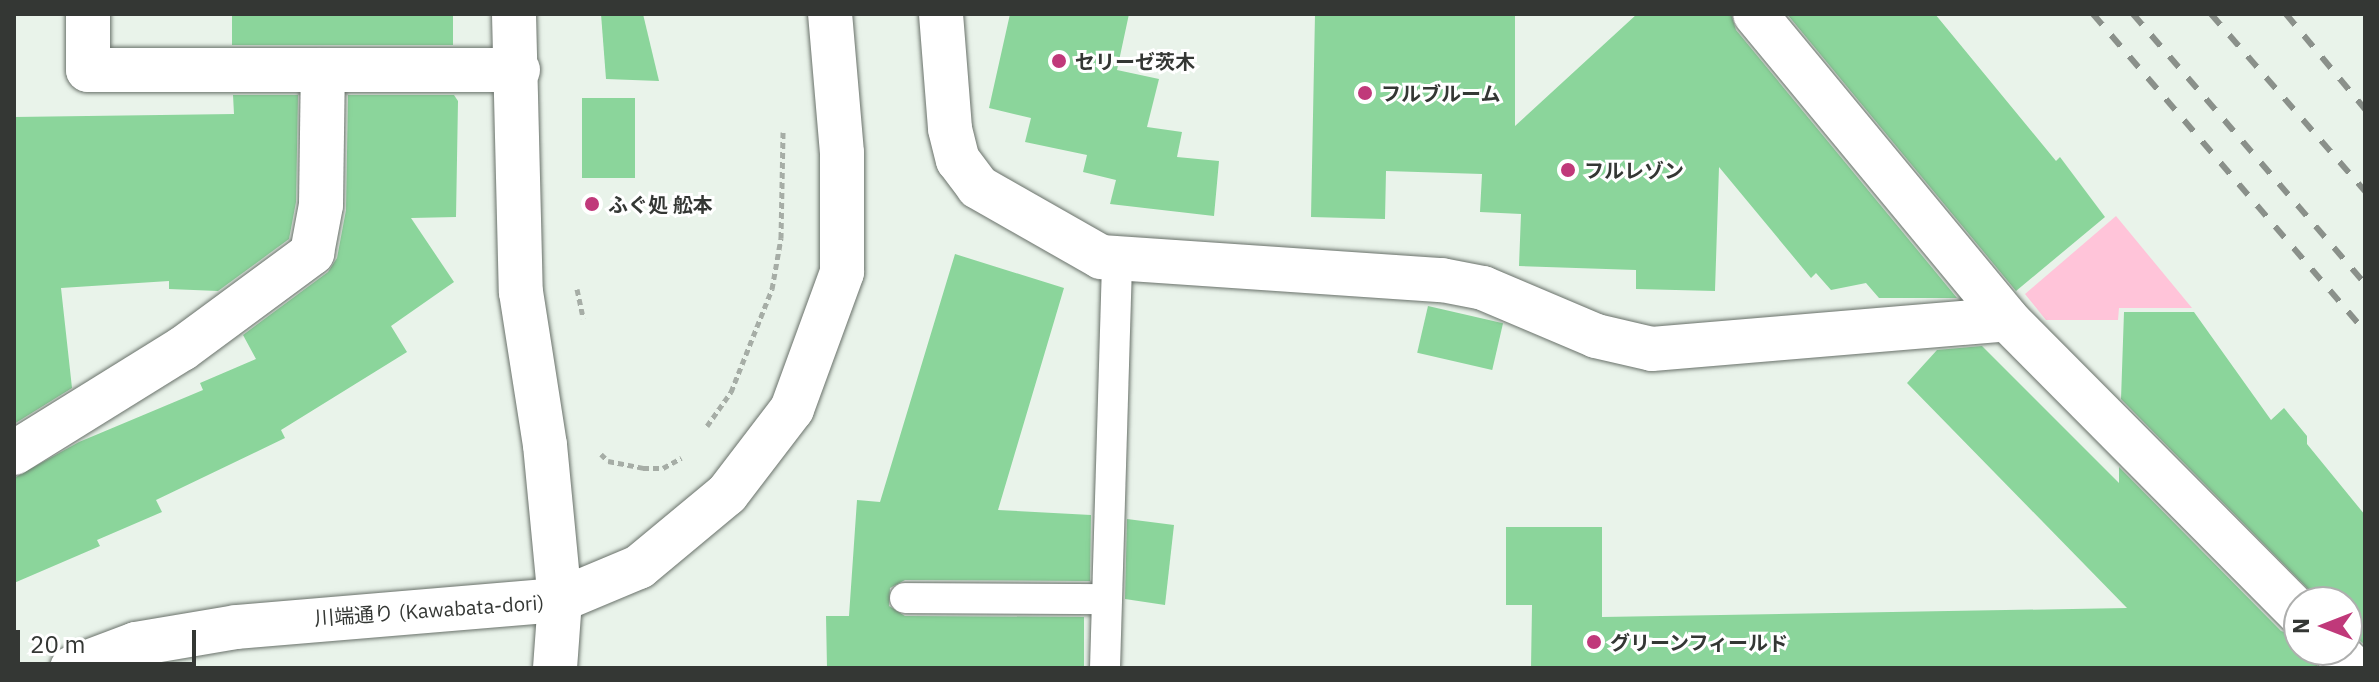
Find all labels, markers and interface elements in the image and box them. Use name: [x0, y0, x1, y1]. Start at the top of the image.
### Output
place label: セリーゼ茨木: [1075, 49, 1195, 73]
marker: セリーゼ茨木: [1050, 52, 1068, 70]
place label: フルブルーム: [1381, 81, 1501, 105]
marker: フルブルーム: [1356, 84, 1374, 102]
place label: フルレゾン: [1584, 158, 1684, 182]
marker: フルレゾン: [1559, 161, 1577, 179]
place label: ふぐ処 舩本: [608, 192, 713, 216]
marker: ふぐ処 舩本: [583, 195, 601, 213]
north arrow: [2283, 586, 2363, 666]
street label: 川端通り (Kawabata-dori): [313, 590, 545, 630]
scale bar: [20, 614, 200, 664]
text: N: [2286, 618, 2315, 634]
text: 20 m: [30, 628, 85, 660]
place label: グリーンフィールド: [1610, 630, 1790, 654]
marker: グリーンフィールド: [1585, 633, 1603, 651]

